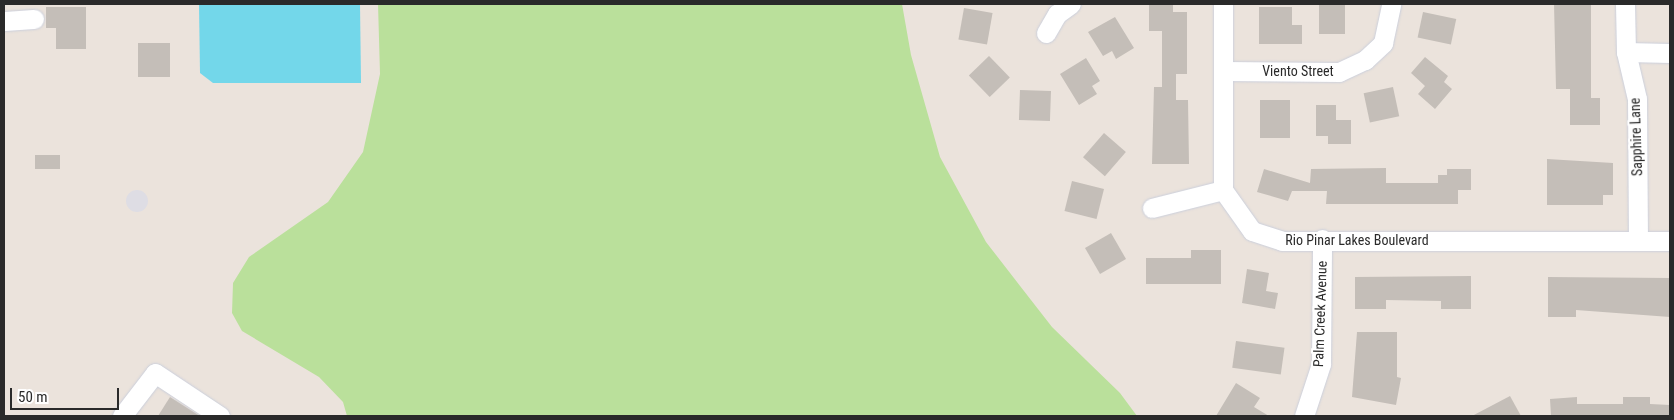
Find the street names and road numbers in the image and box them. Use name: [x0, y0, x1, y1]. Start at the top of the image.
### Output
street label: Viento Street: [1262, 63, 1334, 79]
street label: Sapphire Lane: [1626, 98, 1646, 176]
street label: Rio Pinar Lakes Boulevard: [1285, 232, 1429, 248]
street label: Palm Creek Avenue: [1310, 261, 1330, 367]

